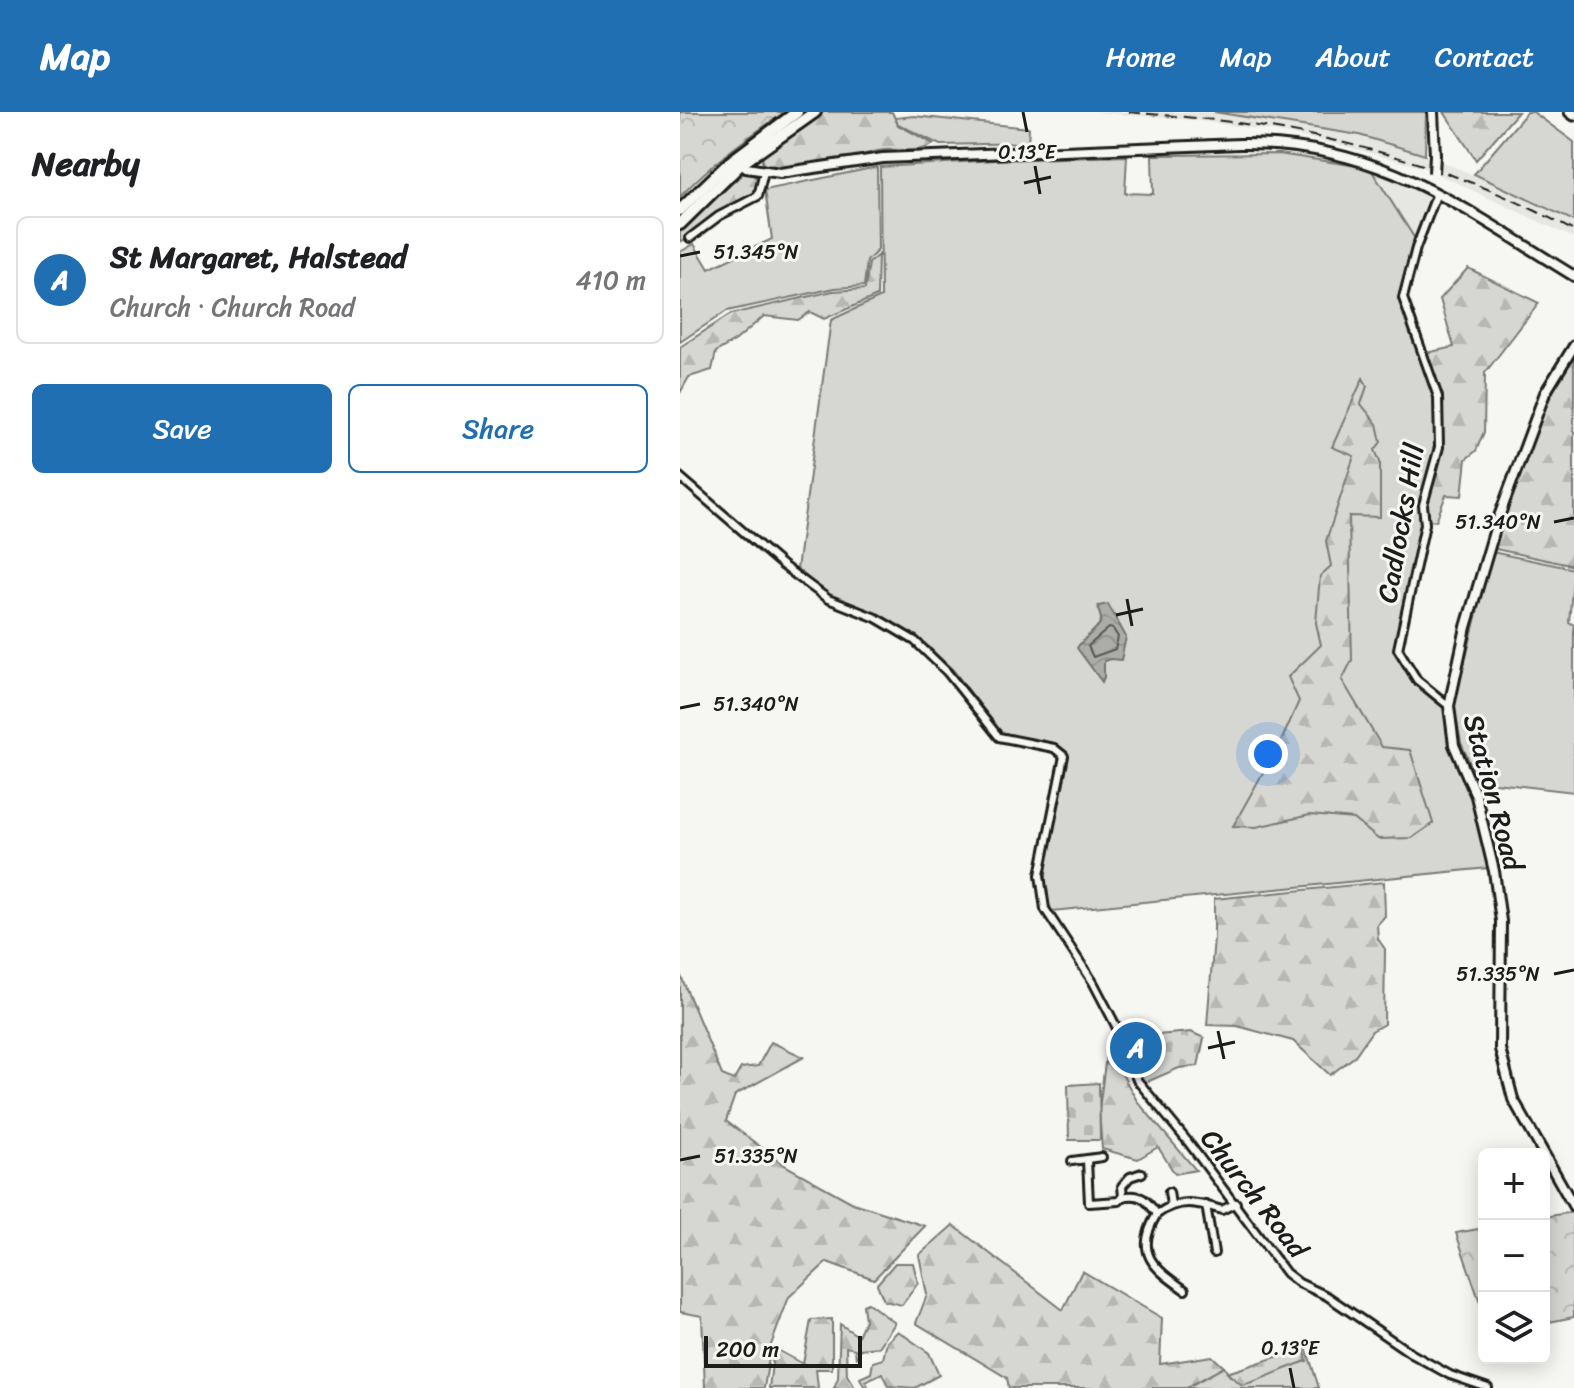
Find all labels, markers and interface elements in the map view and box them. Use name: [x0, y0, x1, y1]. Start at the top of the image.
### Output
text: Map: [40, 23, 110, 90]
text: Home: [1106, 32, 1176, 81]
text: Map: [1220, 32, 1271, 81]
text: About: [1315, 32, 1391, 81]
text: Contact: [1435, 32, 1534, 81]
text: Nearby: [32, 134, 140, 194]
text: 0.13°E: [998, 135, 1058, 170]
text: St Margaret, Halstead: [110, 230, 407, 284]
text: 51.345°N: [714, 235, 799, 270]
text: A: [51, 257, 69, 303]
text: 410 m: [575, 257, 646, 303]
text: Church · Church Road: [110, 284, 355, 330]
button: Save: [32, 384, 332, 473]
button: Share: [348, 384, 648, 473]
street label: Cadlocks Hill: [1362, 439, 1439, 607]
text: 51.340°N: [1455, 505, 1541, 540]
text: 51.340°N: [713, 687, 799, 722]
street label: Station Road: [1449, 708, 1538, 878]
your location: [1248, 734, 1288, 774]
text: 51.335°N: [1456, 957, 1540, 992]
pin: A: [1110, 1018, 1162, 1078]
street label: Church Road: [1188, 1117, 1323, 1271]
text: 51.335°N: [714, 1139, 798, 1174]
map controls: [1478, 1148, 1550, 1364]
button: +: [1478, 1148, 1550, 1220]
button: −: [1478, 1220, 1550, 1292]
button: layers: [1478, 1292, 1550, 1364]
text: 200 m: [716, 1330, 779, 1369]
text: 0.13°E: [1261, 1331, 1321, 1366]
scale bar: [704, 1332, 862, 1368]

